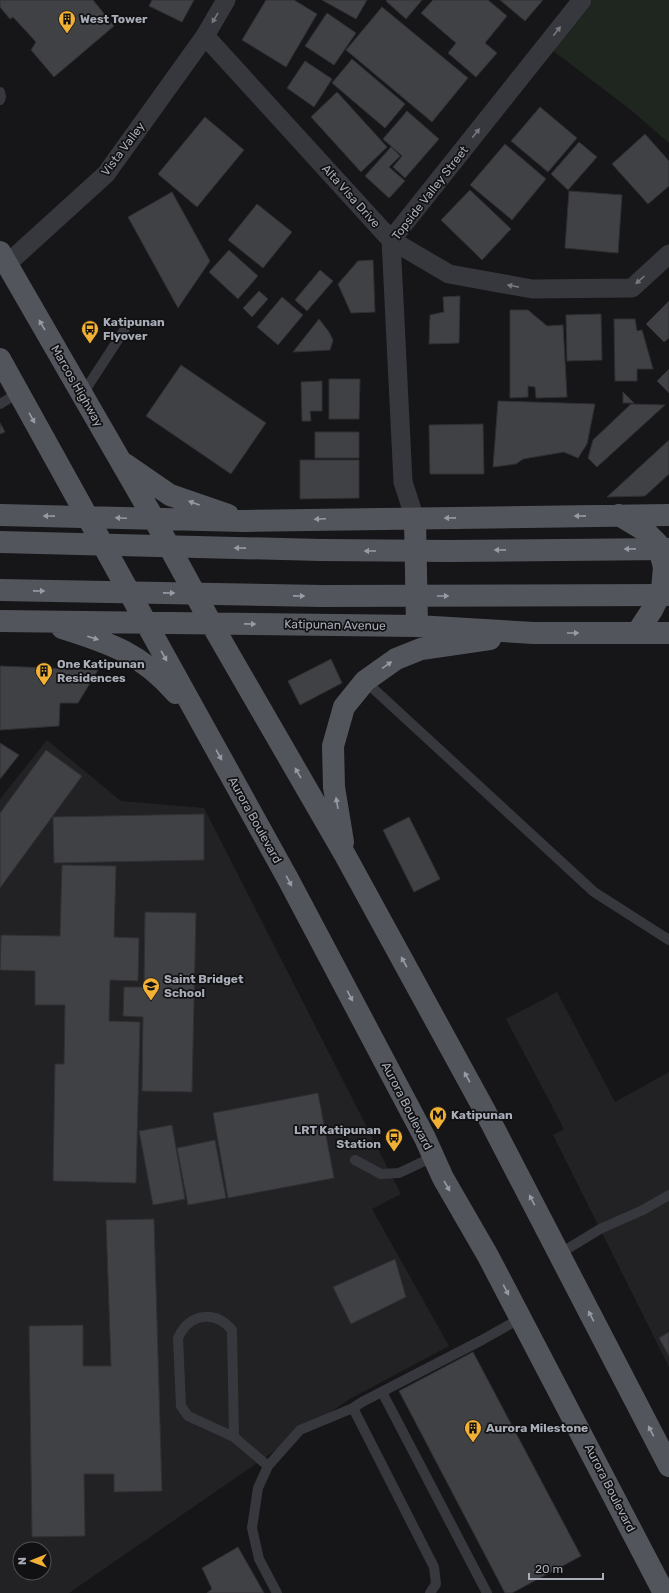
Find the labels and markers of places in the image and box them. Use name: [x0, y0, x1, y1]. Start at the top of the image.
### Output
building icon: West Tower: [57, 9, 77, 34]
place label: West Tower: [80, 12, 148, 26]
place label: Katipunan Flyover: [103, 315, 165, 343]
bus stop icon: Katipunan Flyover: [80, 319, 100, 344]
place label: One Katipunan Residences: [57, 657, 145, 685]
building icon: One Katipunan Residences: [34, 661, 54, 686]
place label: Saint Bridget School: [164, 972, 244, 1000]
school or university icon: Saint Bridget School: [141, 976, 161, 1001]
metro station icon: Katipunan: [428, 1105, 448, 1130]
place label: Katipunan: [451, 1108, 513, 1122]
place label: LRT Katipunan Station: [294, 1123, 381, 1151]
bus stop icon: LRT Katipunan Station: [384, 1127, 404, 1152]
building icon: Aurora Milestone: [463, 1418, 483, 1443]
place label: Aurora Milestone: [486, 1421, 588, 1435]

